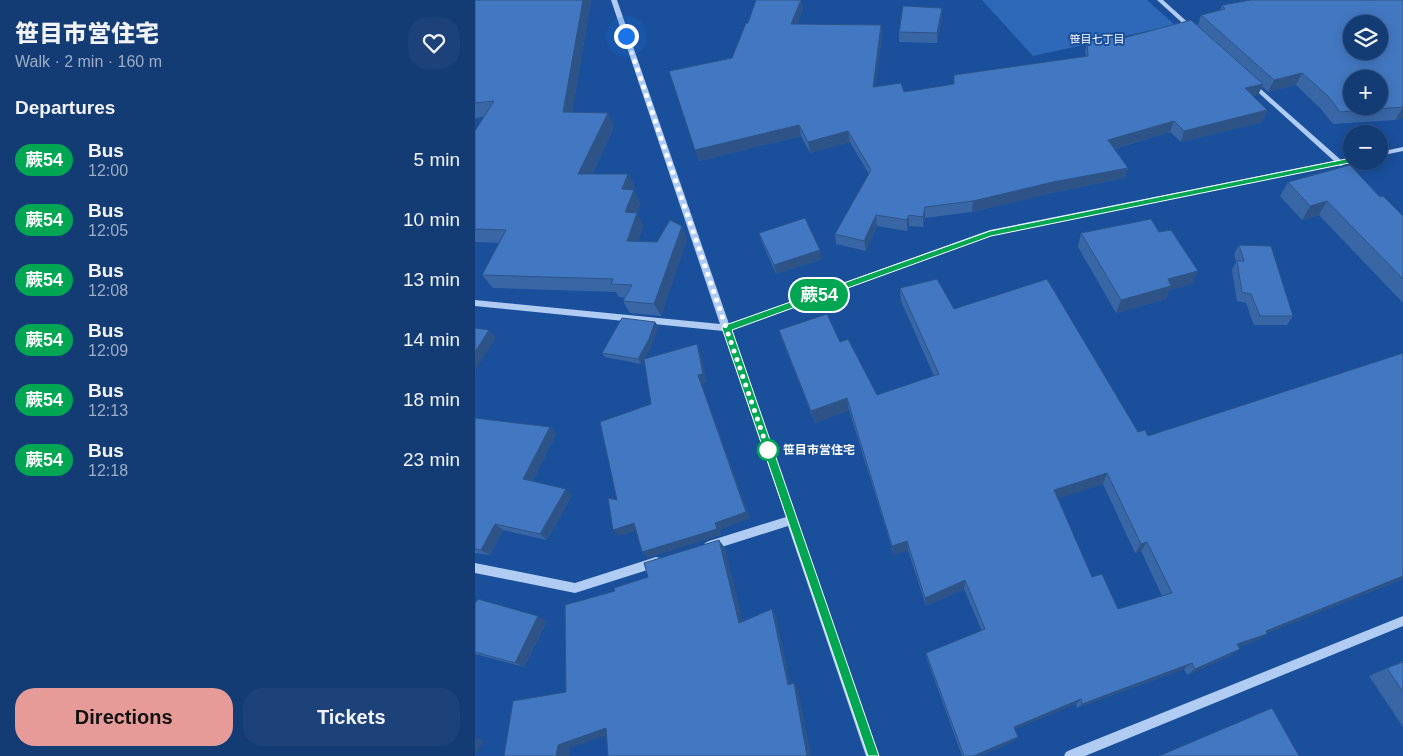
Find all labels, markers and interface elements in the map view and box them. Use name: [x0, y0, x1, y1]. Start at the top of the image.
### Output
map controls: [1343, 15, 1388, 170]
button: layers: [1343, 15, 1388, 60]
button: heart: [408, 17, 460, 69]
text: 笹目市営住宅: [15, 20, 159, 47]
your location: [614, 24, 639, 49]
district label: 笹目七丁目: [1070, 33, 1125, 45]
text: Walk · 2 min · 160 m: [15, 53, 162, 70]
button: +: [1343, 70, 1388, 115]
text: Departures: [15, 97, 115, 118]
button: −: [1343, 125, 1388, 170]
text: Bus: [88, 140, 124, 161]
text: 5 min: [414, 149, 460, 170]
text: 蕨54: [25, 150, 63, 170]
text: 12:00: [88, 162, 128, 179]
text: Bus: [88, 200, 124, 221]
text: 10 min: [403, 209, 460, 230]
text: 蕨54: [25, 210, 63, 230]
text: 12:05: [88, 222, 128, 239]
text: Bus: [88, 260, 124, 281]
text: 13 min: [403, 269, 460, 290]
text: 蕨54: [25, 270, 63, 290]
line badge: 蕨54: [790, 279, 848, 311]
text: 12:08: [88, 282, 128, 299]
text: 蕨54: [800, 285, 838, 305]
text: Bus: [88, 320, 124, 341]
text: 14 min: [403, 329, 460, 350]
text: 蕨54: [25, 330, 63, 350]
text: 12:09: [88, 342, 128, 359]
text: Bus: [88, 380, 124, 401]
text: 18 min: [403, 389, 460, 410]
text: 蕨54: [25, 390, 63, 410]
text: 12:13: [88, 402, 128, 419]
marker: 笹目市営住宅: [757, 439, 779, 461]
text: Bus: [88, 440, 124, 461]
place label: 笹目市営住宅: [783, 443, 855, 457]
text: 23 min: [403, 449, 460, 470]
text: 蕨54: [25, 450, 63, 470]
text: 12:18: [88, 462, 128, 479]
button: Directions: [15, 688, 233, 746]
button: Tickets: [243, 688, 460, 746]

